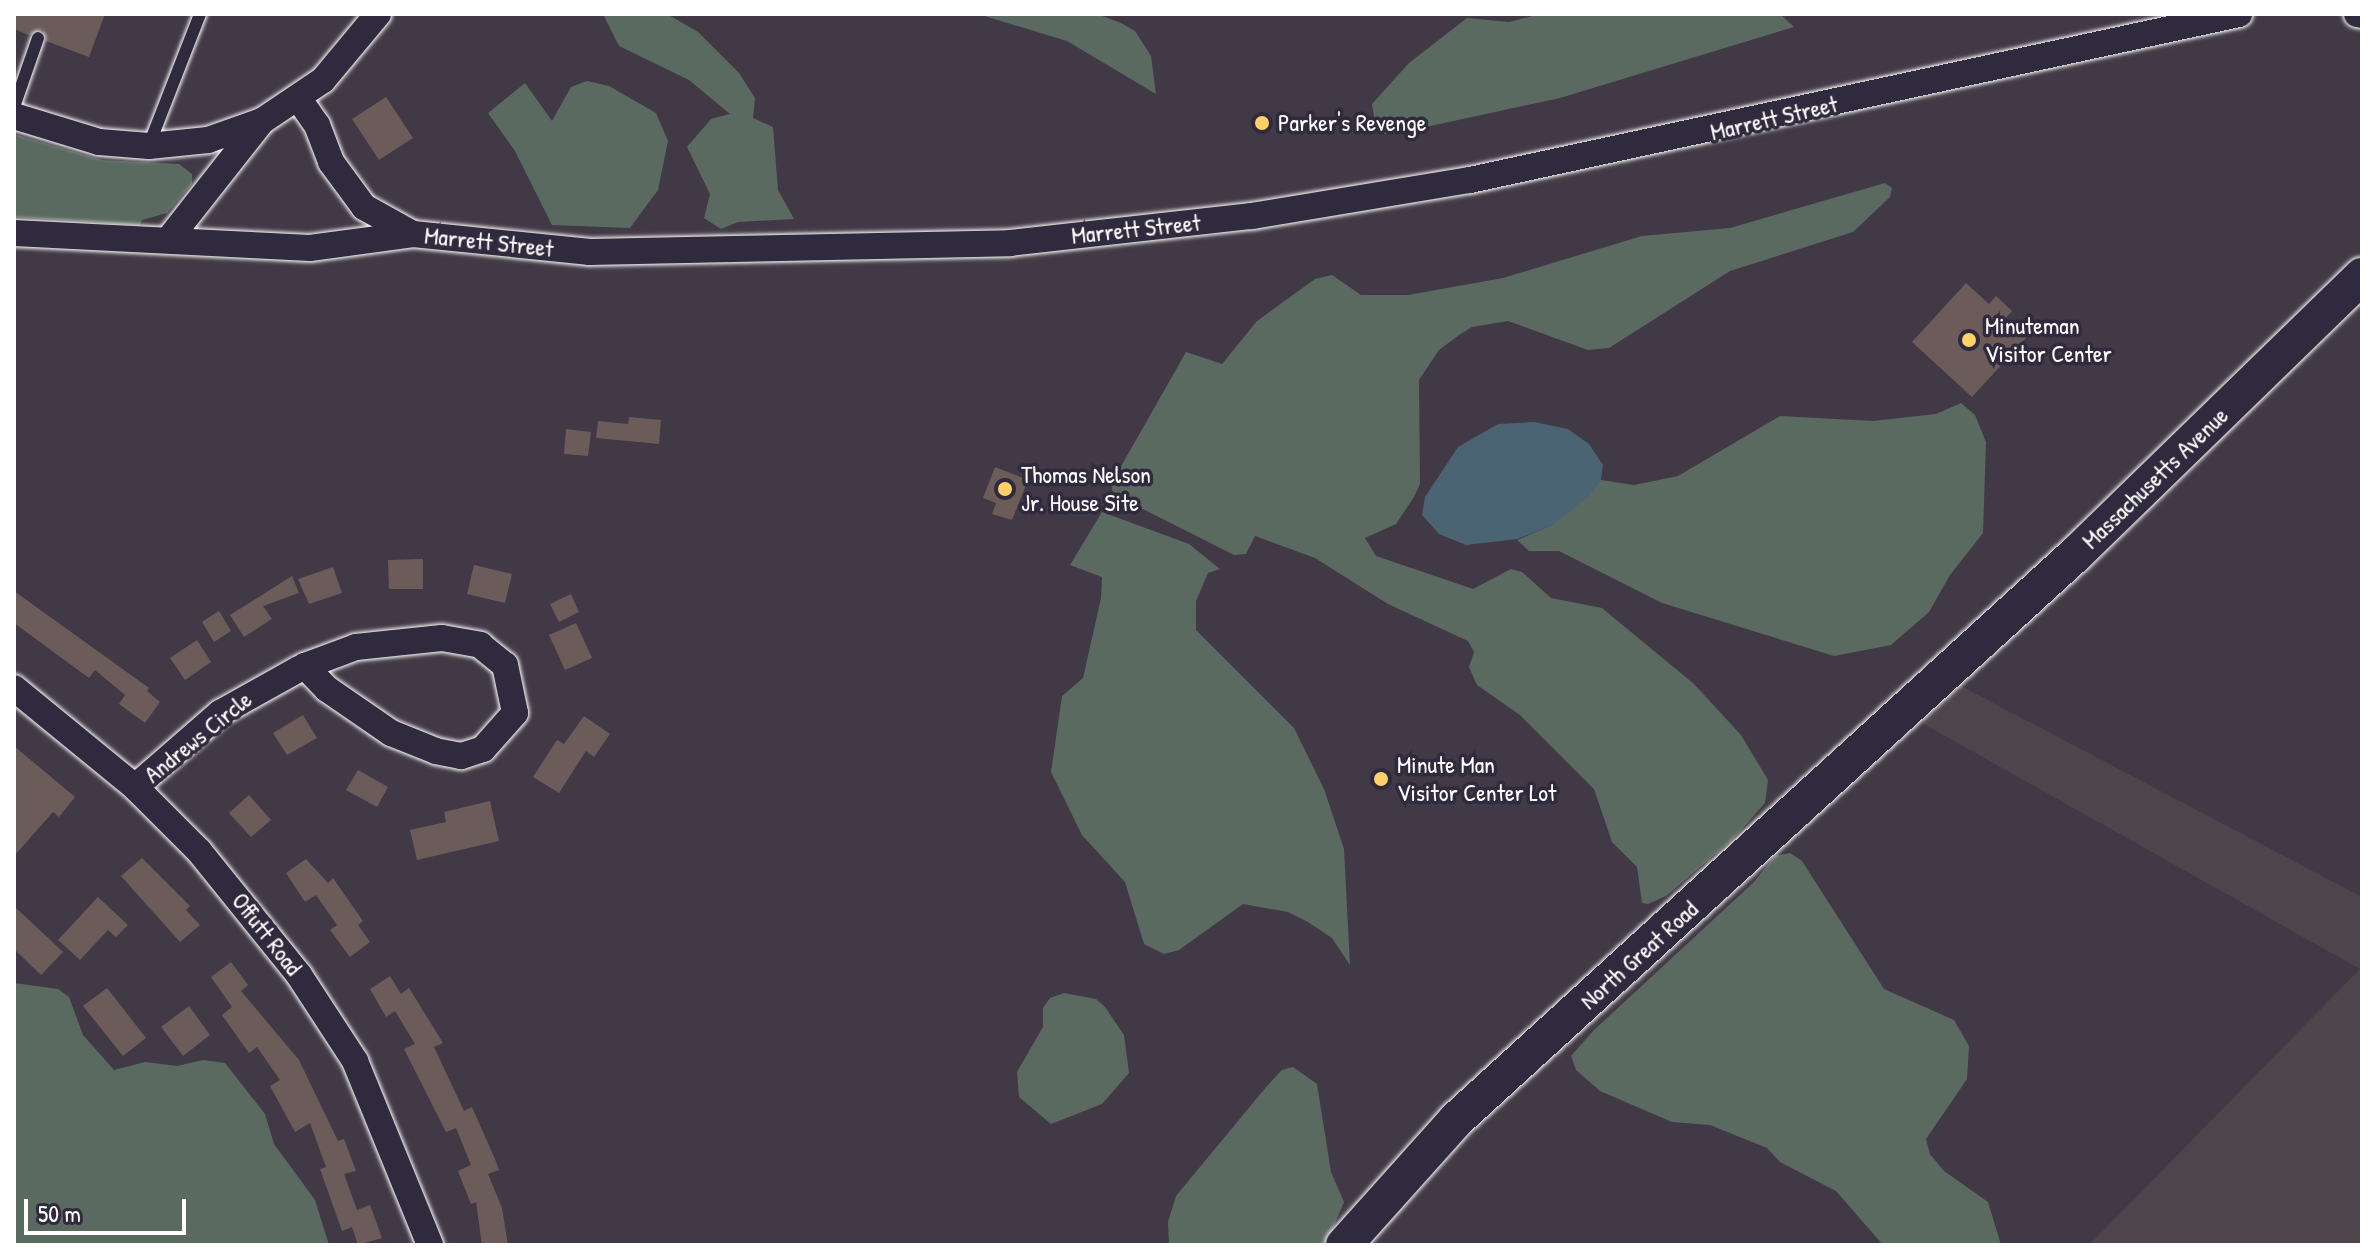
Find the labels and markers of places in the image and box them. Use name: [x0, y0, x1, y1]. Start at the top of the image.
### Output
place label: Parker's Revenge: [1278, 109, 1426, 137]
marker: Parker's Revenge: [1253, 114, 1271, 132]
place label: Minuteman Visitor Center: [1985, 312, 2112, 368]
marker: Minuteman Visitor Center: [1960, 331, 1978, 349]
place label: Thomas Nelson Jr. House Site: [1021, 461, 1151, 517]
marker: Thomas Nelson Jr. House Site: [996, 480, 1014, 498]
place label: Minute Man Visitor Center Lot: [1397, 751, 1556, 807]
marker: Minute Man Visitor Center Lot: [1372, 770, 1390, 788]

